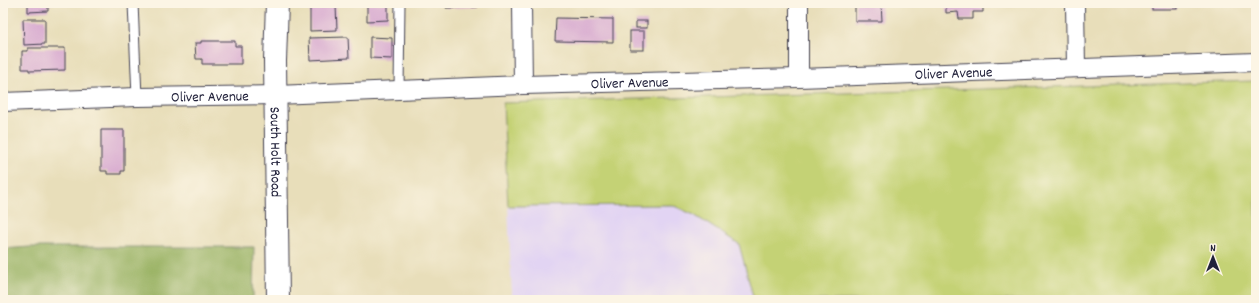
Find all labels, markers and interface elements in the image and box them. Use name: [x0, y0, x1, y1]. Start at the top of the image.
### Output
street label: Oliver Avenue: [914, 62, 993, 87]
street label: Oliver Avenue: [590, 72, 669, 96]
street label: Oliver Avenue: [171, 86, 249, 110]
street label: South Holt Road: [263, 107, 286, 197]
north arrow: [1193, 237, 1233, 277]
text: N: [1210, 241, 1216, 257]

